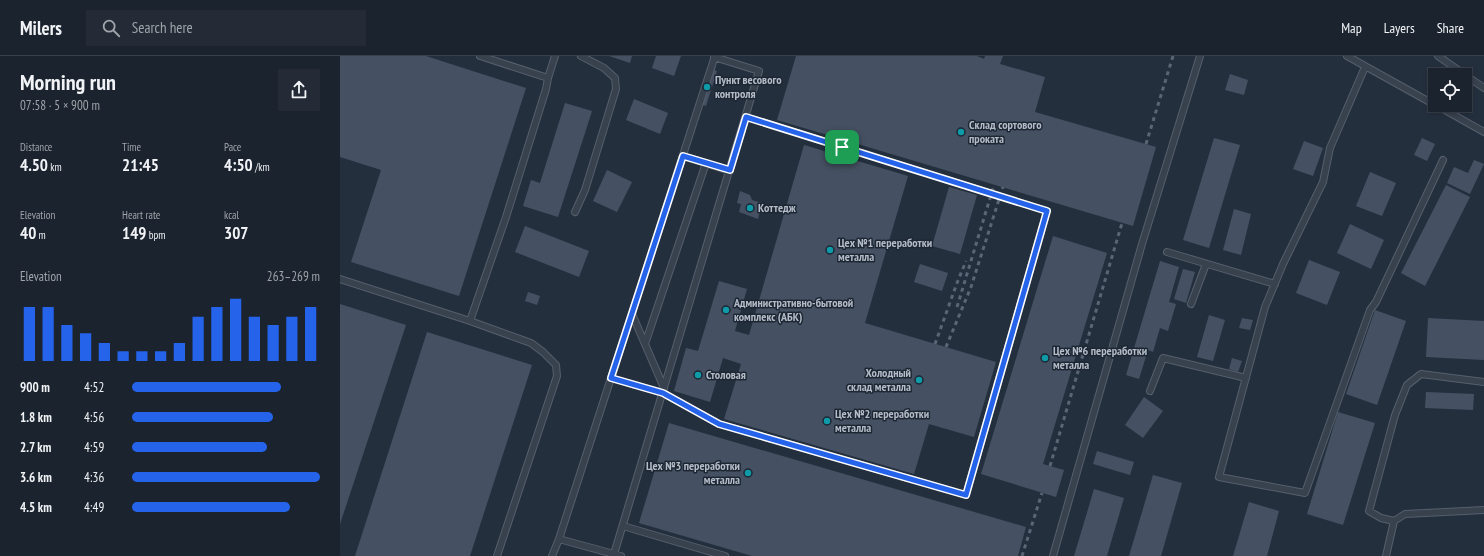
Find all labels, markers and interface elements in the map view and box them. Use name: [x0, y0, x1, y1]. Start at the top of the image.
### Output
search box: [86, 10, 366, 46]
text: Milers: [20, 16, 62, 40]
icon: search: [100, 17, 122, 39]
text: Search here: [132, 18, 193, 37]
text: Map: [1341, 19, 1362, 37]
text: Layers: [1384, 19, 1415, 37]
text: Share: [1437, 19, 1464, 37]
text: Morning run: [20, 68, 116, 96]
map controls: [1428, 68, 1472, 112]
button: locate: [1428, 68, 1472, 112]
button: share: [278, 69, 320, 111]
place label: Пункт весового контроля: [715, 72, 782, 101]
marker: Пункт весового контроля: [702, 82, 712, 92]
text: 07:58 · 5 × 900 m: [20, 97, 100, 114]
place label: Склад сортового проката: [969, 117, 1042, 146]
marker: Склад сортового проката: [956, 127, 966, 137]
pin: [825, 130, 859, 164]
icon: arrive: [831, 136, 853, 158]
text: Distance: [20, 140, 52, 154]
text: Time: [122, 140, 141, 154]
text: Pace: [224, 140, 241, 154]
text: 4.50: [20, 154, 48, 176]
text: 21:45: [122, 154, 159, 176]
text: 4:50: [224, 154, 253, 176]
text: km: [48, 160, 62, 174]
text: /km: [253, 160, 270, 174]
place label: Коттедж: [758, 200, 797, 215]
marker: Коттедж: [745, 203, 755, 213]
text: Elevation: [20, 208, 55, 222]
text: Heart rate: [122, 208, 160, 222]
text: kcal: [224, 208, 239, 222]
text: 40: [20, 222, 36, 244]
text: 149: [122, 222, 146, 244]
text: 307: [224, 222, 248, 244]
text: m: [36, 228, 46, 242]
text: bpm: [146, 228, 165, 242]
place label: Цех №1 переработки металла: [838, 235, 932, 264]
marker: Цех №1 переработки металла: [825, 245, 835, 255]
text: Elevation: [20, 268, 62, 285]
text: 263–269 m: [267, 268, 320, 285]
place label: Административно-бытовой комплекс (АБК): [733, 295, 853, 324]
marker: Административно-бытовой комплекс (АБК): [721, 305, 731, 315]
place label: Цех №6 переработки металла: [1053, 343, 1147, 372]
marker: Цех №6 переработки металла: [1040, 353, 1050, 363]
place label: Холодный склад металла: [847, 365, 911, 394]
place label: Столовая: [706, 367, 746, 382]
marker: Столовая: [693, 370, 703, 380]
marker: Холодный склад металла: [914, 375, 924, 385]
text: 900 m: [20, 379, 50, 396]
text: 4:52: [84, 379, 104, 396]
place label: Цех №2 переработки металла: [835, 406, 929, 435]
text: 1.8 km: [20, 409, 52, 426]
text: 4:56: [84, 409, 104, 426]
marker: Цех №2 переработки металла: [822, 416, 832, 426]
text: 2.7 km: [20, 439, 51, 456]
text: 4:59: [84, 439, 104, 456]
place label: Цех №3 переработки металла: [646, 458, 740, 487]
marker: Цех №3 переработки металла: [743, 468, 753, 478]
text: 3.6 km: [20, 469, 52, 486]
text: 4:36: [84, 469, 104, 486]
text: 4.5 km: [20, 499, 52, 516]
text: 4:49: [84, 499, 104, 516]

